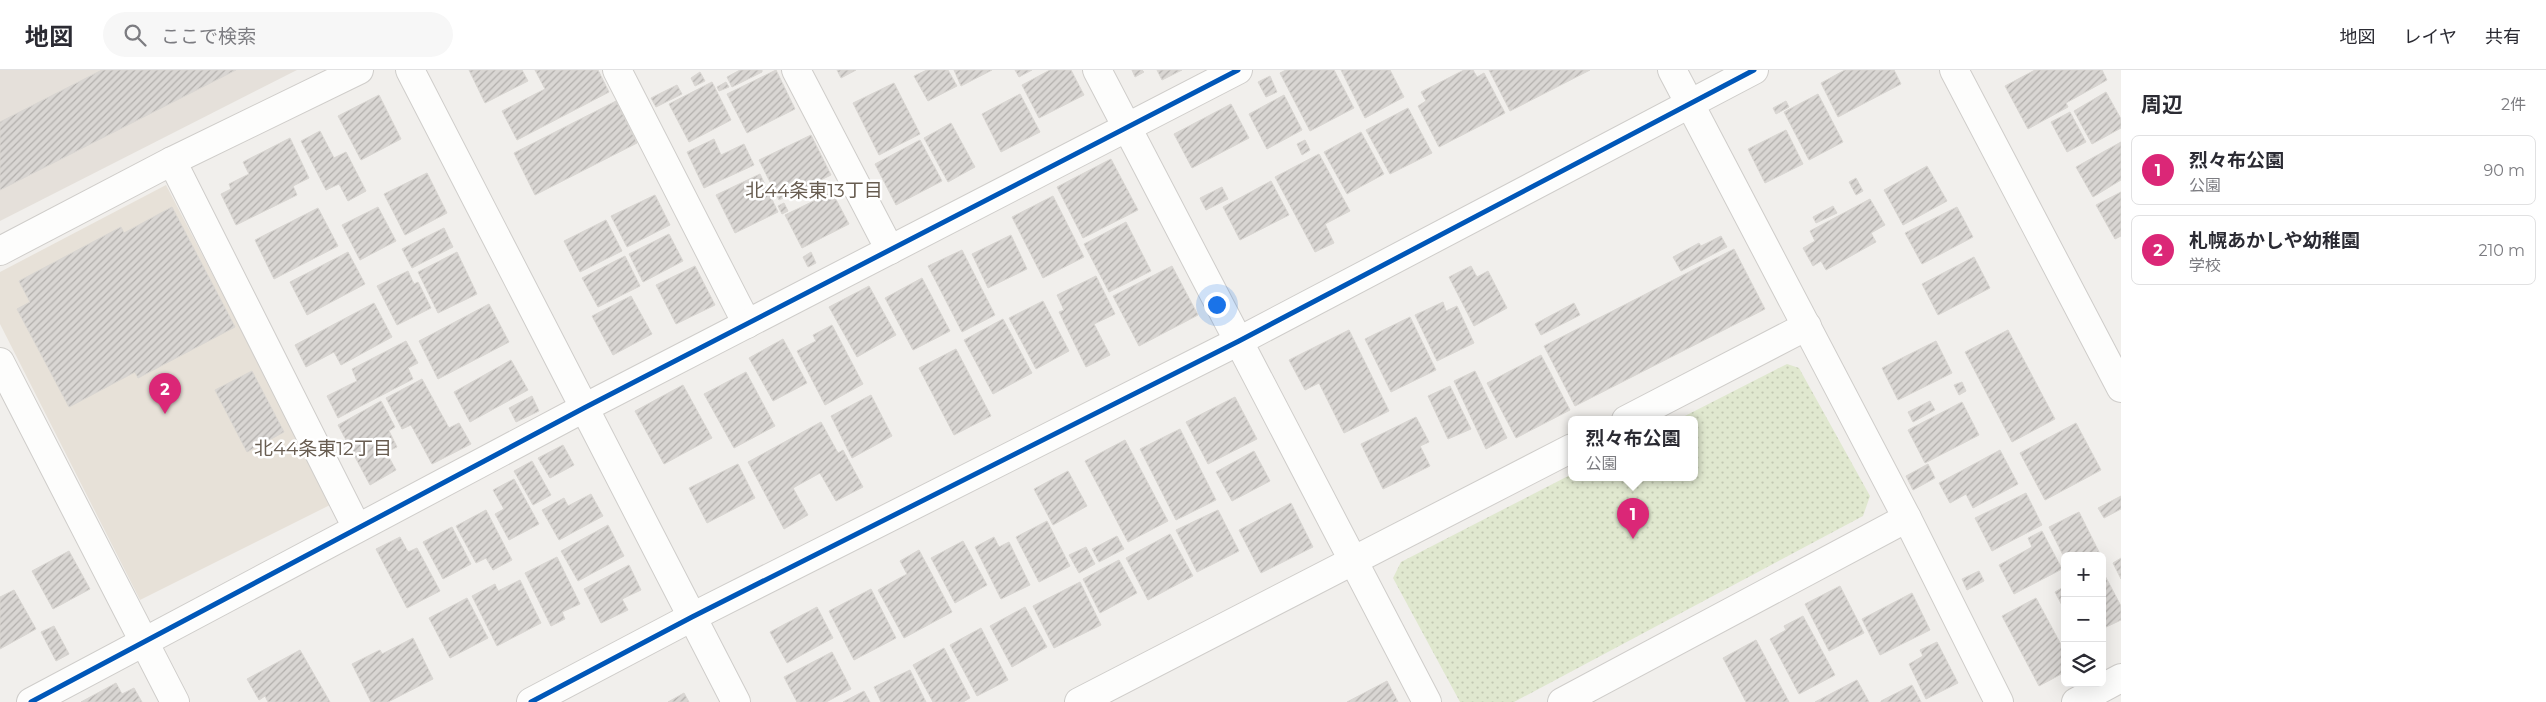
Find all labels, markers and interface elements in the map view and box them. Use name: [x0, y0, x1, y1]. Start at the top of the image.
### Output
search box: [103, 12, 453, 57]
icon: search: [121, 21, 149, 49]
text: 地図: [25, 22, 73, 51]
text: ここで検索: [161, 25, 256, 48]
text: 地図: [2340, 26, 2376, 48]
text: レイヤ: [2404, 26, 2457, 48]
text: 共有: [2485, 26, 2521, 48]
text: 周辺: [2141, 92, 2183, 117]
text: 2件: [2501, 95, 2526, 114]
text: 烈々布公園: [2189, 149, 2284, 172]
text: 1: [2155, 161, 2161, 180]
text: 90 m: [2483, 161, 2525, 180]
text: 公園: [2189, 176, 2221, 195]
district label: 北44条東13丁目: [745, 179, 883, 202]
text: 札幌あかしや幼稚園: [2189, 229, 2360, 252]
text: 2: [2153, 241, 2163, 260]
text: 210 m: [2478, 241, 2525, 260]
text: 学校: [2189, 256, 2221, 275]
your location: [1204, 292, 1230, 318]
pin: 2: [149, 373, 181, 414]
popup: [1568, 416, 1698, 481]
text: 烈々布公園: [1585, 427, 1681, 450]
district label: 北44条東12丁目: [254, 437, 392, 460]
text: 公園: [1585, 454, 1618, 473]
pin: 1: [1617, 498, 1649, 539]
map controls: [2061, 552, 2106, 687]
button: +: [2061, 552, 2106, 597]
button: −: [2061, 597, 2106, 642]
button: layers: [2061, 642, 2106, 687]

